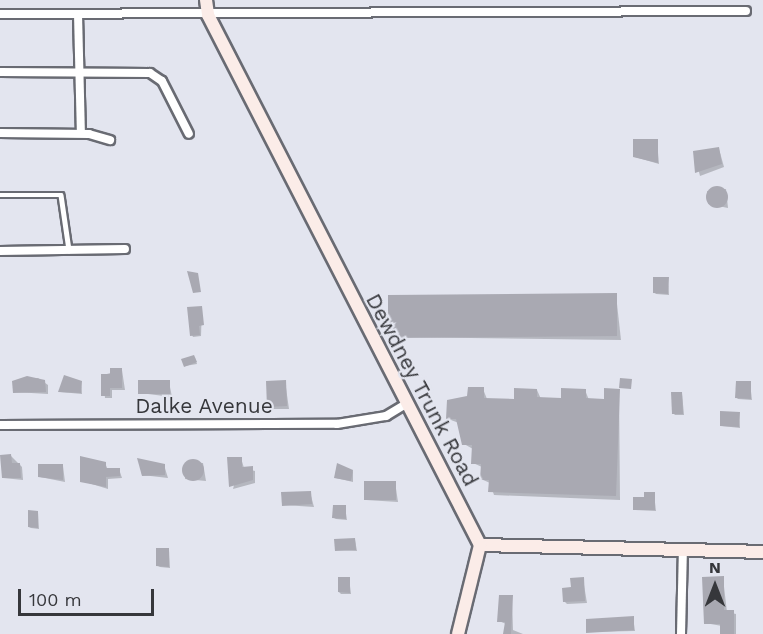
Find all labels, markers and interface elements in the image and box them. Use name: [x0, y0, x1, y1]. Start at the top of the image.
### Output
street label: Dewdney Trunk Road: [360, 289, 484, 491]
street label: Dalke Avenue: [135, 393, 273, 419]
north arrow: [685, 556, 745, 616]
text: N: [709, 558, 721, 577]
scale bar: [21, 577, 158, 615]
text: 100 m: [29, 589, 82, 610]

